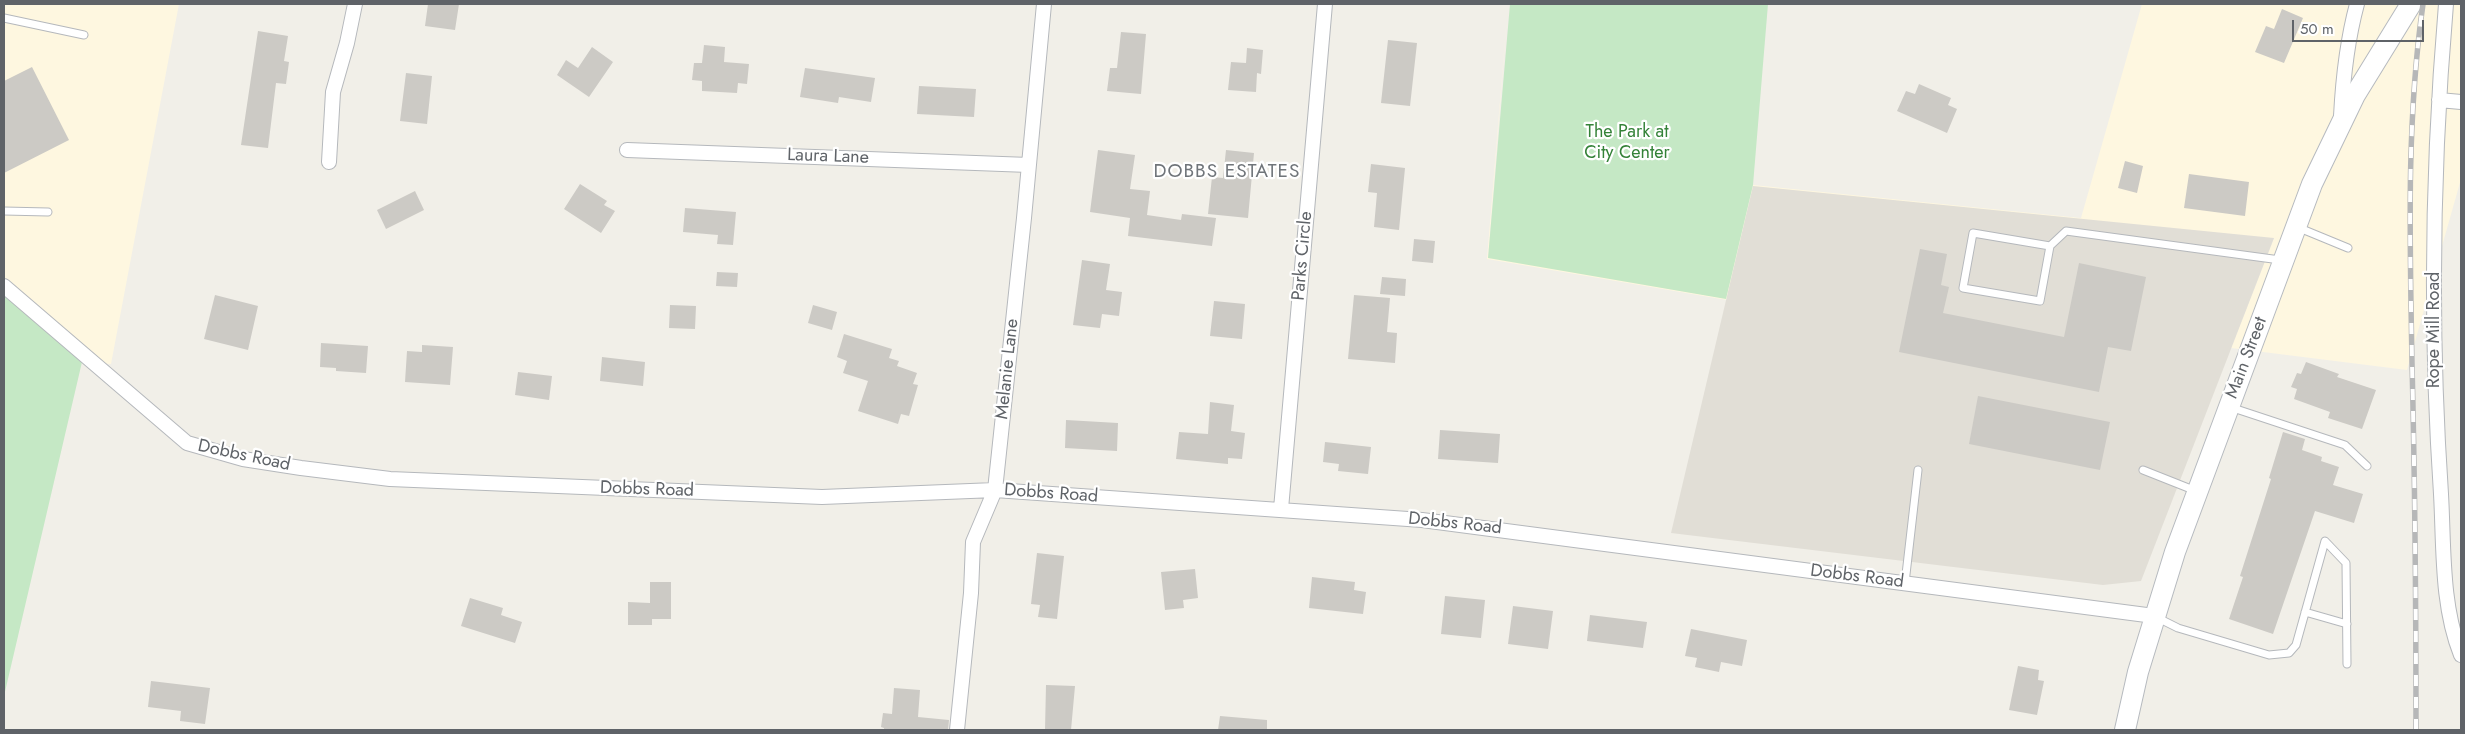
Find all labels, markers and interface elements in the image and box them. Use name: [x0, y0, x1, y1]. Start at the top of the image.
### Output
scale bar: [2295, 10, 2428, 42]
text: 50 m: [2300, 18, 2334, 40]
park label: The Park at City Center: [1584, 122, 1670, 164]
street label: Laura Lane: [787, 145, 869, 169]
district label: DOBBS ESTATES: [1152, 161, 1302, 183]
street label: Parks Circle: [1288, 210, 1318, 302]
street label: Rope Mill Road: [2424, 272, 2446, 388]
street label: Main Street: [2222, 314, 2272, 402]
street label: Melanie Lane: [992, 318, 1024, 420]
street label: Dobbs Road: [196, 436, 292, 476]
street label: Dobbs Road: [600, 478, 694, 502]
street label: Dobbs Road: [1003, 480, 1099, 508]
street label: Dobbs Road: [1407, 508, 1503, 540]
street label: Dobbs Road: [1809, 561, 1905, 593]

